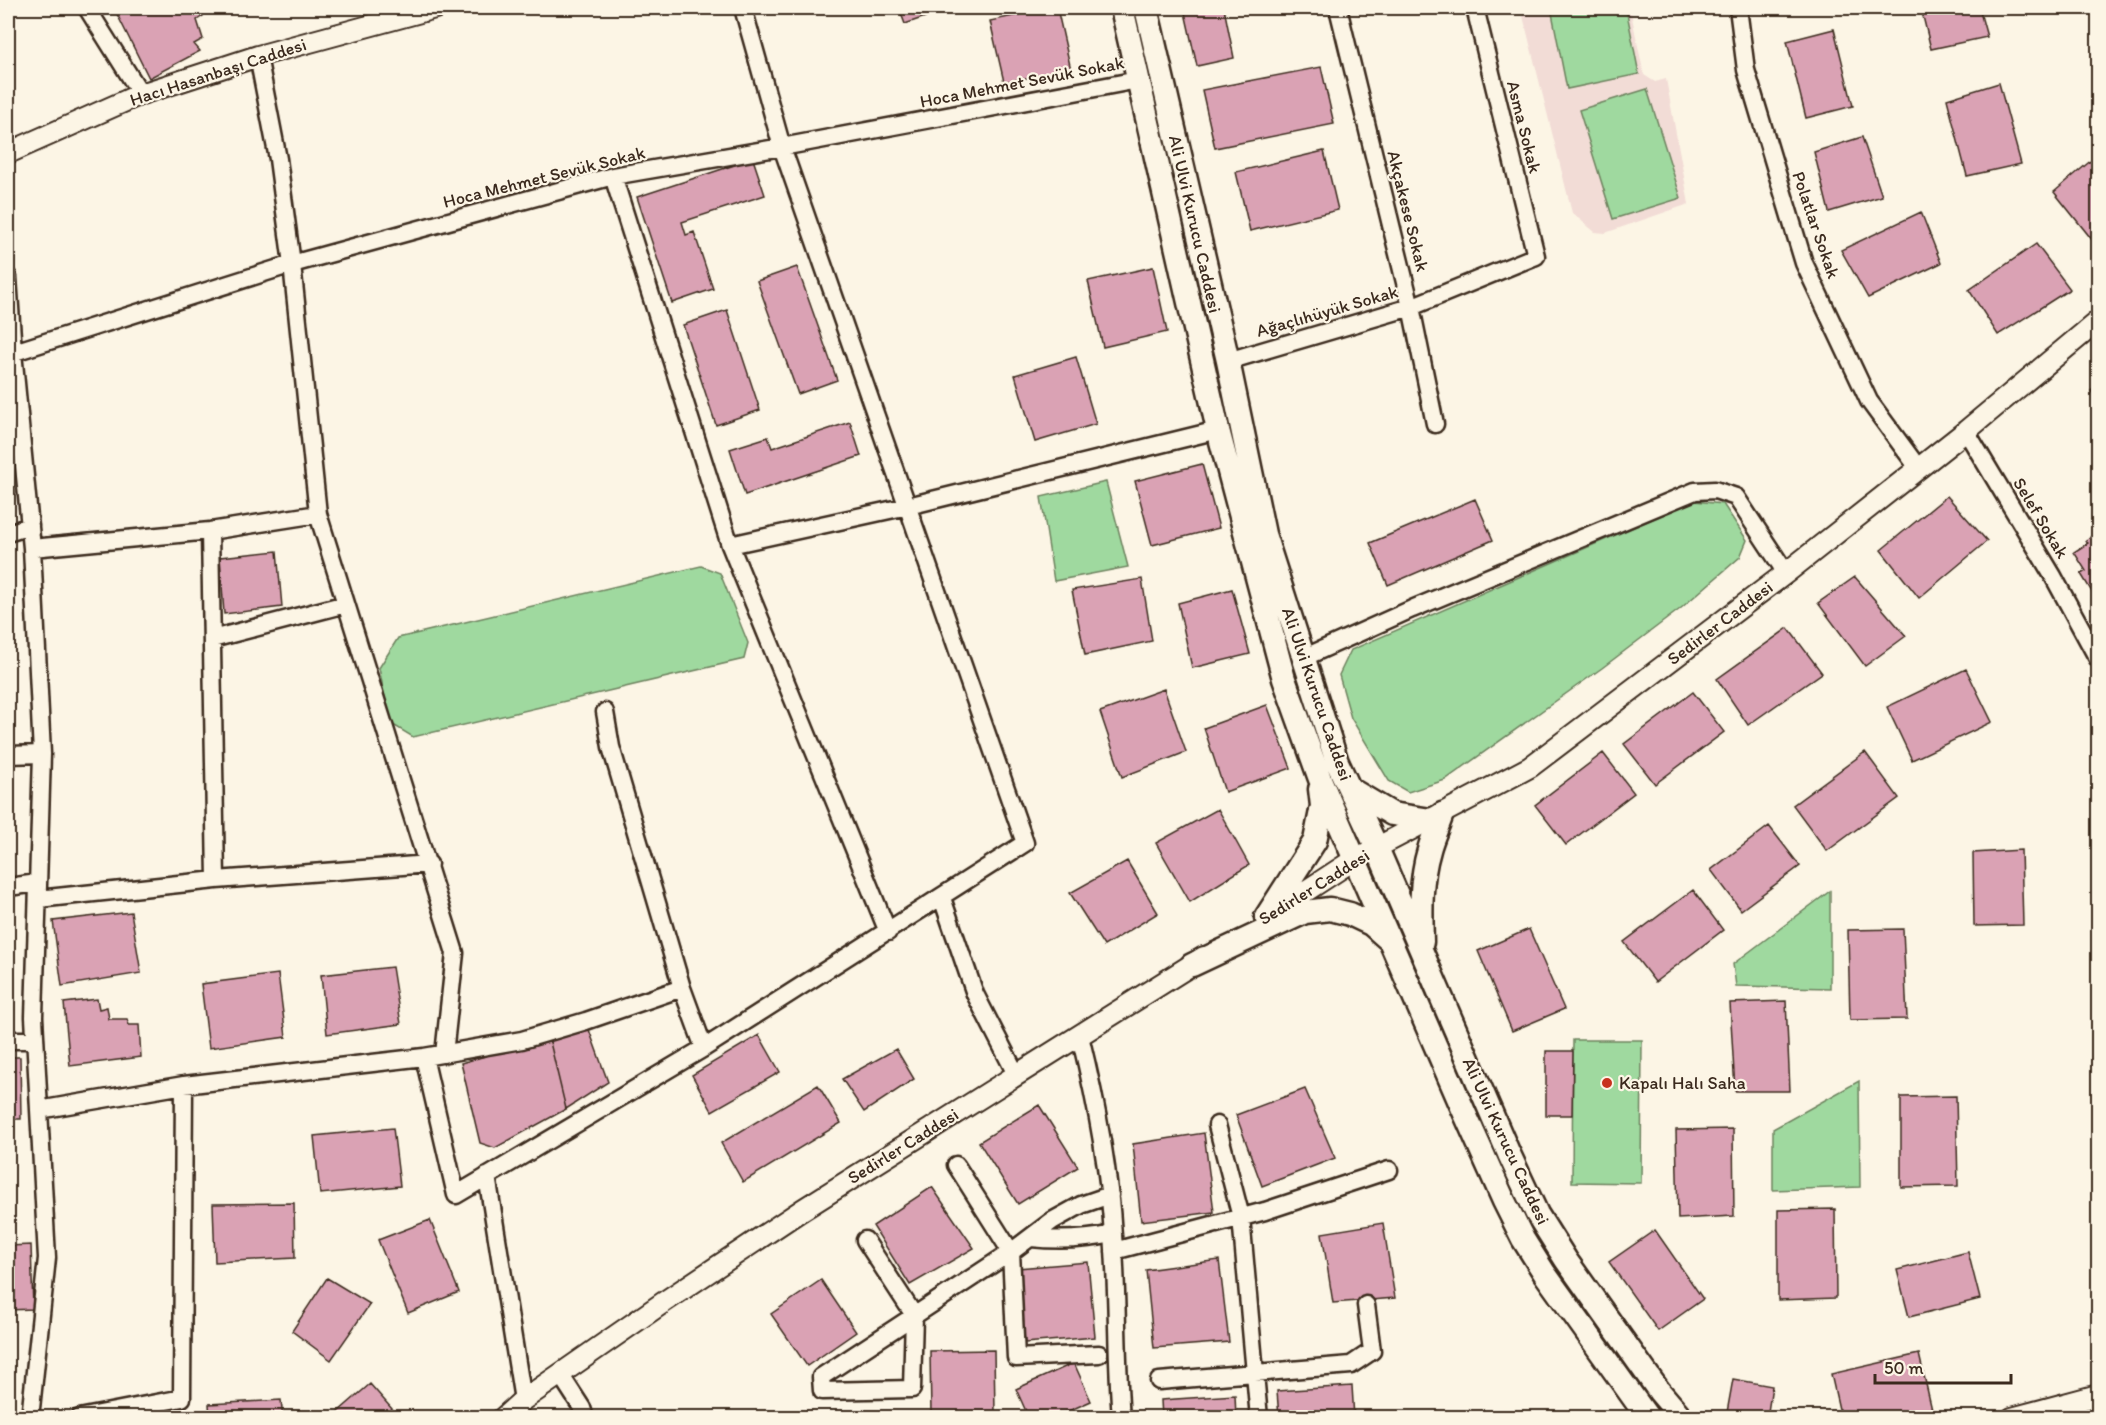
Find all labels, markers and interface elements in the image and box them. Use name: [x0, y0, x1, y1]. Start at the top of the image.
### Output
street label: Hacı Hasanbaşı Caddesi: [127, 33, 309, 111]
street label: Hoca Mehmet Sevük Sokak: [918, 51, 1126, 113]
street label: Asma Sokak: [1502, 78, 1546, 176]
street label: Ali Ulvi Kurucu Caddesi: [1164, 133, 1226, 315]
street label: Hoca Mehmet Sevük Sokak: [441, 141, 647, 213]
street label: Akçakese Sokak: [1382, 148, 1434, 274]
street label: Polatlar Sokak: [1787, 168, 1845, 282]
street label: Ağaçlıhüyük Sokak: [1254, 280, 1400, 342]
street label: Selef Sokak: [2008, 474, 2074, 563]
street label: Sedirler Caddesi: [1663, 576, 1777, 670]
street label: Ali Ulvi Kurucu Caddesi: [1277, 605, 1357, 783]
street label: Sedirler Caddesi: [1255, 844, 1373, 930]
street label: Ali Ulvi Kurucu Caddesi: [1458, 1054, 1554, 1228]
place label: Kapalı Halı Saha: [1619, 1072, 1746, 1094]
marker: Kapalı Halı Saha: [1600, 1076, 1614, 1090]
street label: Sedirler Caddesi: [844, 1103, 962, 1189]
scale bar: [1875, 1347, 2012, 1385]
text: 50 m: [1884, 1357, 1924, 1379]

